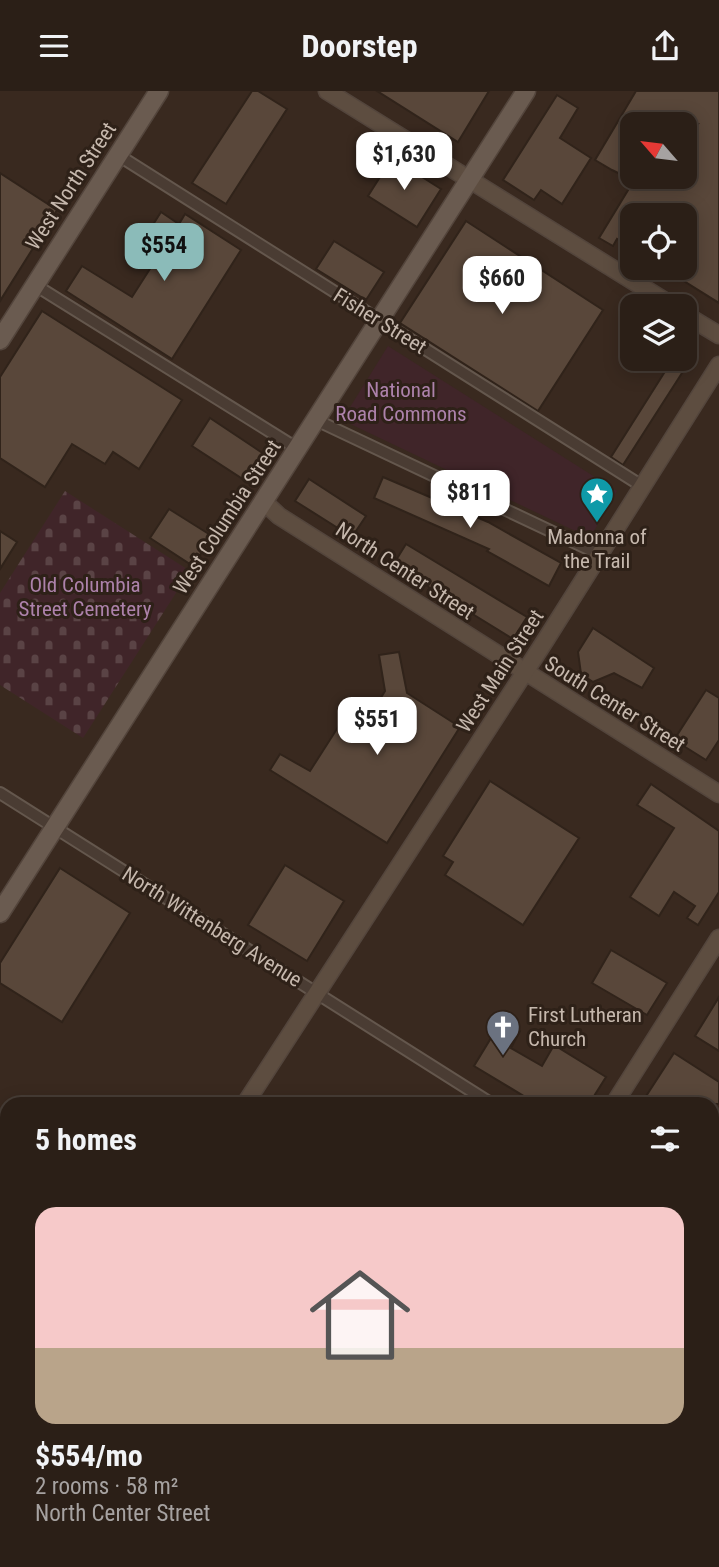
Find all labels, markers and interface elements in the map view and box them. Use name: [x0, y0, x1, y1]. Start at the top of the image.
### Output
icon: menu: [35, 27, 73, 65]
text: Doorstep: [301, 27, 418, 65]
icon: share: [646, 27, 684, 65]
north arrow: [620, 112, 696, 189]
map controls: [620, 112, 697, 371]
street label: West North Street: [21, 118, 121, 254]
pin: $1,630: [347, 133, 461, 192]
text: $1,630: [372, 141, 436, 168]
button: locate: [620, 203, 697, 280]
pin: $554: [123, 223, 205, 283]
text: $554: [141, 232, 187, 259]
pin: $660: [461, 257, 543, 316]
text: $660: [479, 265, 525, 292]
street label: Fisher Street: [329, 283, 431, 359]
button: layers: [620, 294, 697, 371]
park label: National Road Commons: [335, 378, 467, 426]
street label: West Columbia Street: [168, 436, 286, 598]
pin: $811: [429, 471, 511, 530]
place icon: Madonna of the Trail: [578, 475, 616, 524]
text: $811: [447, 479, 493, 506]
street label: North Center Street: [331, 517, 479, 625]
place label: Madonna of the Trail: [547, 525, 647, 573]
park label: Old Columbia Street Cemetery: [19, 573, 152, 621]
street label: West Main Street: [452, 605, 548, 737]
street label: South Center Street: [540, 651, 690, 757]
pin: $551: [336, 697, 418, 757]
text: $551: [354, 706, 400, 733]
street label: North Wittenberg Avenue: [118, 862, 306, 992]
place label: First Lutheran Church: [528, 1003, 642, 1051]
church icon: First Lutheran Church: [484, 1008, 522, 1057]
icon: filters: [646, 1120, 684, 1158]
text: 5 homes: [35, 1122, 137, 1157]
icon: home: [297, 1252, 423, 1378]
text: $554/mo: [35, 1438, 143, 1473]
text: 2 rooms · 58 m²: [35, 1473, 178, 1500]
text: North Center Street: [35, 1500, 210, 1527]

